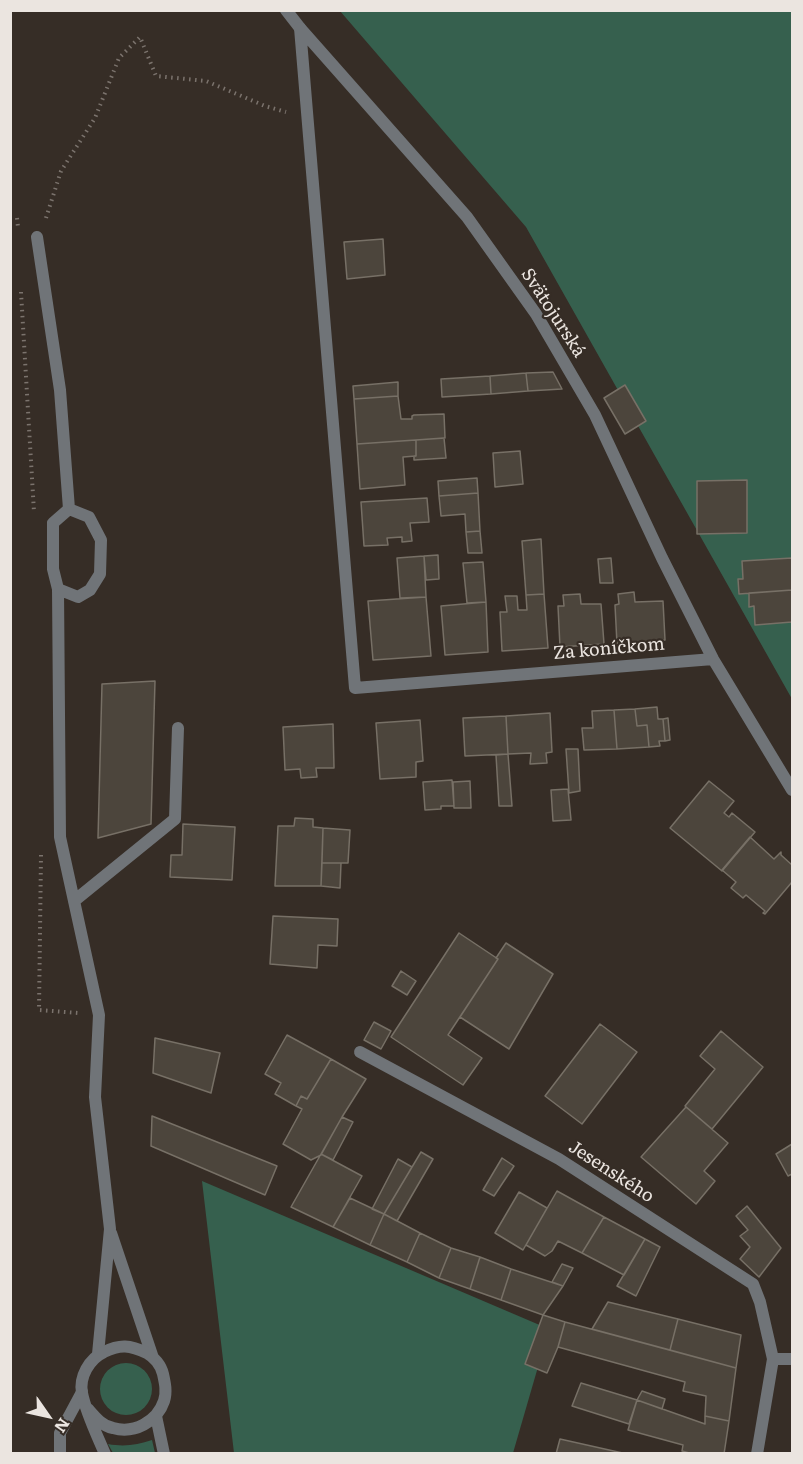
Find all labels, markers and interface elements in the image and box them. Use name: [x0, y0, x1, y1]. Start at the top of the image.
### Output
street label: Svätojurská: [516, 264, 590, 362]
street label: Za koníčkom: [552, 633, 666, 665]
street label: Jesenského: [564, 1136, 658, 1208]
north arrow: [18, 1386, 78, 1446]
text: N: [49, 1414, 77, 1438]

